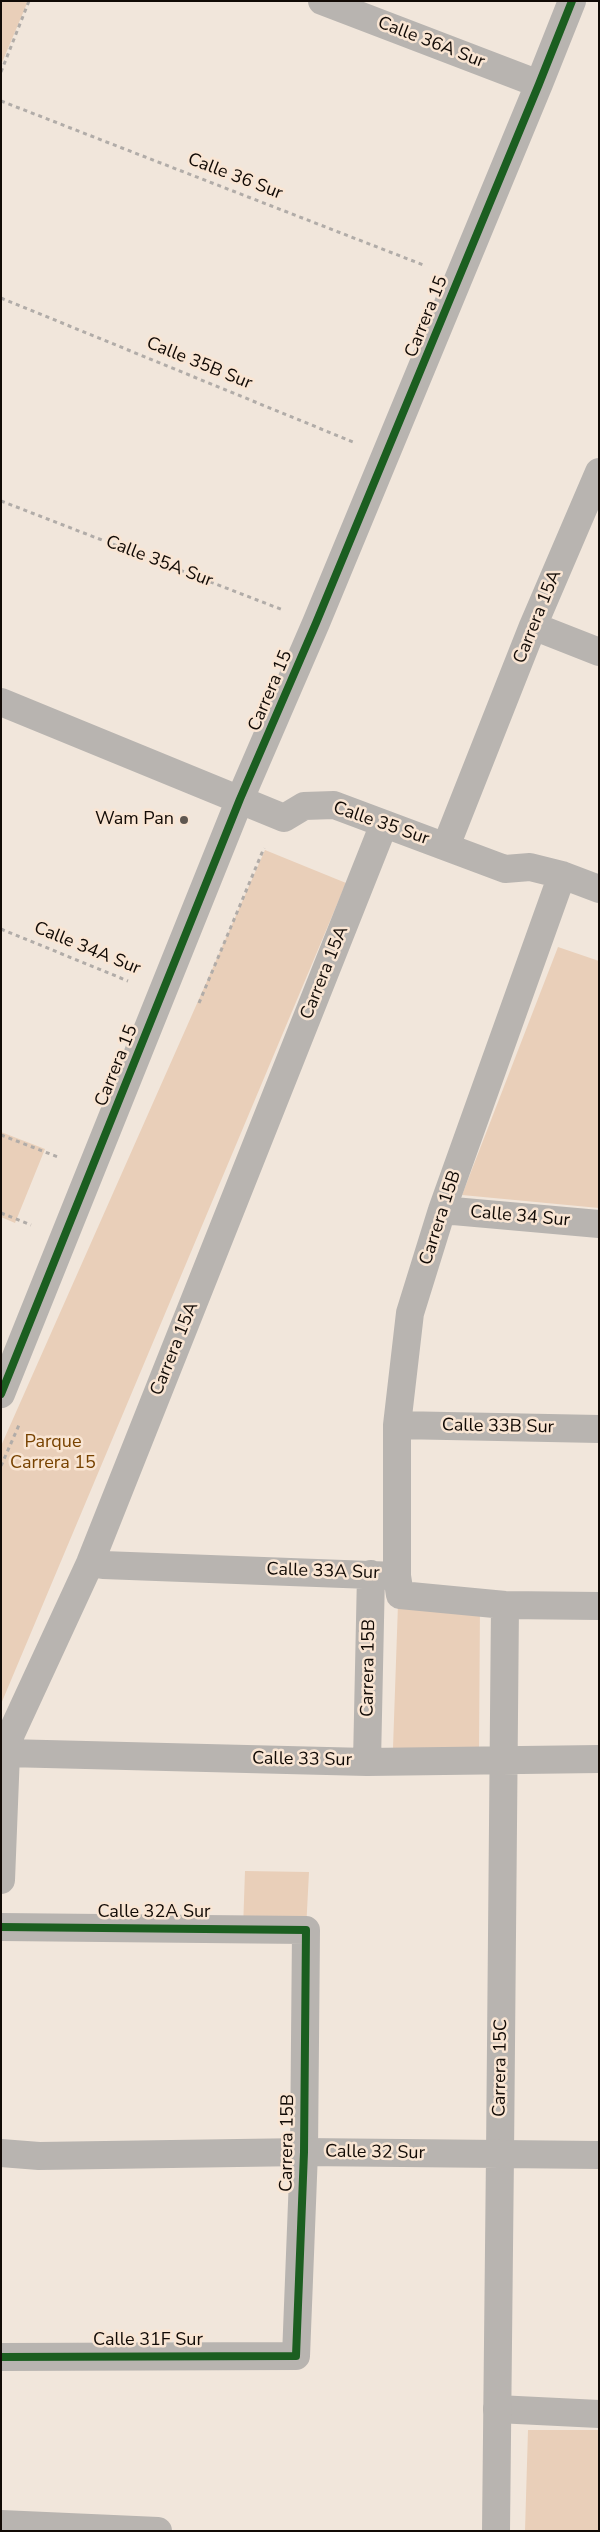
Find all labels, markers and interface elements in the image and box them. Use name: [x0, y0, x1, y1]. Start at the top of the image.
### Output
street label: Calle 36A Sur: [374, 13, 488, 73]
street label: Calle 36 Sur: [184, 149, 286, 205]
street label: Carrera 15: [401, 273, 453, 361]
street label: Calle 35B Sur: [143, 333, 255, 395]
street label: Calle 35A Sur: [102, 532, 216, 592]
street label: Carrera 15A: [509, 567, 567, 667]
street label: Carrera 15: [244, 647, 298, 735]
street label: Calle 35 Sur: [330, 798, 432, 850]
place label: Wam Pan: [95, 809, 174, 831]
marker: Wam Pan: [178, 814, 190, 826]
street label: Calle 34A Sur: [31, 918, 143, 980]
street label: Carrera 15A: [296, 923, 354, 1023]
street label: Carrera 15: [91, 1022, 143, 1110]
street label: Carrera 15B: [416, 1168, 466, 1268]
street label: Calle 34 Sur: [469, 1202, 571, 1232]
street label: Carrera 15A: [146, 1299, 204, 1399]
street label: Calle 33B Sur: [442, 1415, 554, 1439]
park label: Parque Carrera 15: [10, 1432, 96, 1475]
street label: Calle 33A Sur: [266, 1559, 380, 1585]
street label: Carrera 15B: [357, 1619, 381, 1717]
street label: Calle 33 Sur: [252, 1748, 352, 1772]
street label: Calle 32A Sur: [97, 1902, 211, 1924]
street label: Carrera 15C: [489, 2019, 513, 2117]
street label: Carrera 15B: [276, 2094, 300, 2192]
street label: Calle 32 Sur: [325, 2141, 425, 2165]
street label: Calle 31F Sur: [93, 2330, 203, 2352]

